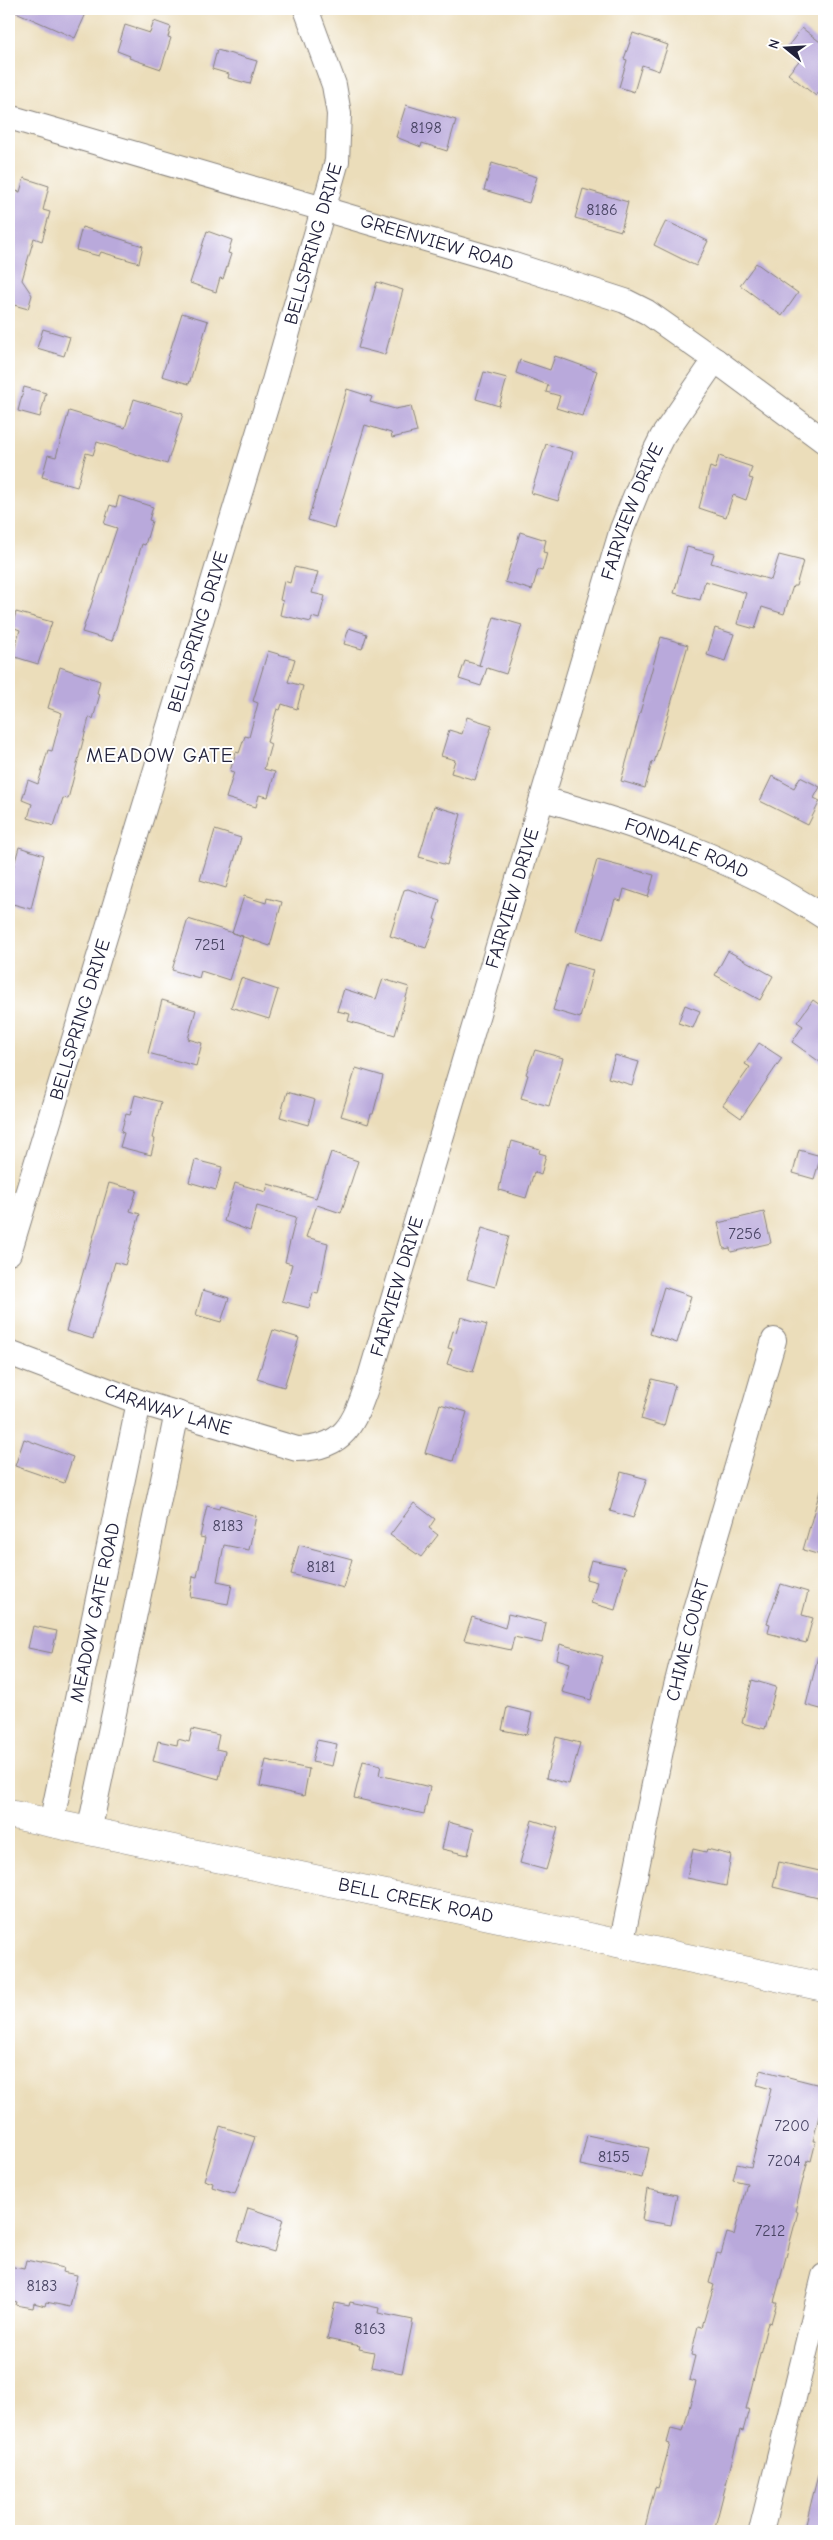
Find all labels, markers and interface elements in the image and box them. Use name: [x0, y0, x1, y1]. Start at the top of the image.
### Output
north arrow: [760, 22, 810, 72]
text: N: [765, 37, 784, 51]
house number: 8198: [410, 119, 442, 137]
street label: BELLSPRING DRIVE: [280, 161, 347, 327]
house number: 8186: [586, 201, 618, 219]
street label: GREENVIEW ROAD: [358, 209, 516, 275]
street label: FAIRVIEW DRIVE: [596, 439, 668, 583]
street label: BELLSPRING DRIVE: [163, 549, 233, 715]
district label: MEADOW GATE: [86, 744, 234, 767]
street label: FONDALE ROAD: [622, 813, 753, 883]
street label: FAIRVIEW DRIVE: [481, 826, 543, 971]
street label: BELLSPRING DRIVE: [45, 936, 115, 1103]
house number: 7251: [195, 936, 225, 954]
street label: FAIRVIEW DRIVE: [366, 1214, 428, 1359]
house number: 7256: [728, 1225, 762, 1243]
street label: CARAWAY LANE: [102, 1379, 234, 1440]
house number: 8183: [213, 1517, 243, 1535]
street label: MEADOW GATE ROAD: [66, 1521, 125, 1704]
house number: 8181: [306, 1558, 336, 1576]
street label: CHIME COURT: [662, 1577, 714, 1703]
street label: BELL CREEK ROAD: [336, 1873, 496, 1928]
house number: 7200: [774, 2117, 810, 2135]
house number: 8155: [598, 2148, 630, 2166]
house number: 7204: [767, 2152, 801, 2170]
house number: 7212: [755, 2222, 785, 2240]
house number: 8183: [27, 2277, 57, 2295]
house number: 8163: [354, 2320, 386, 2338]

